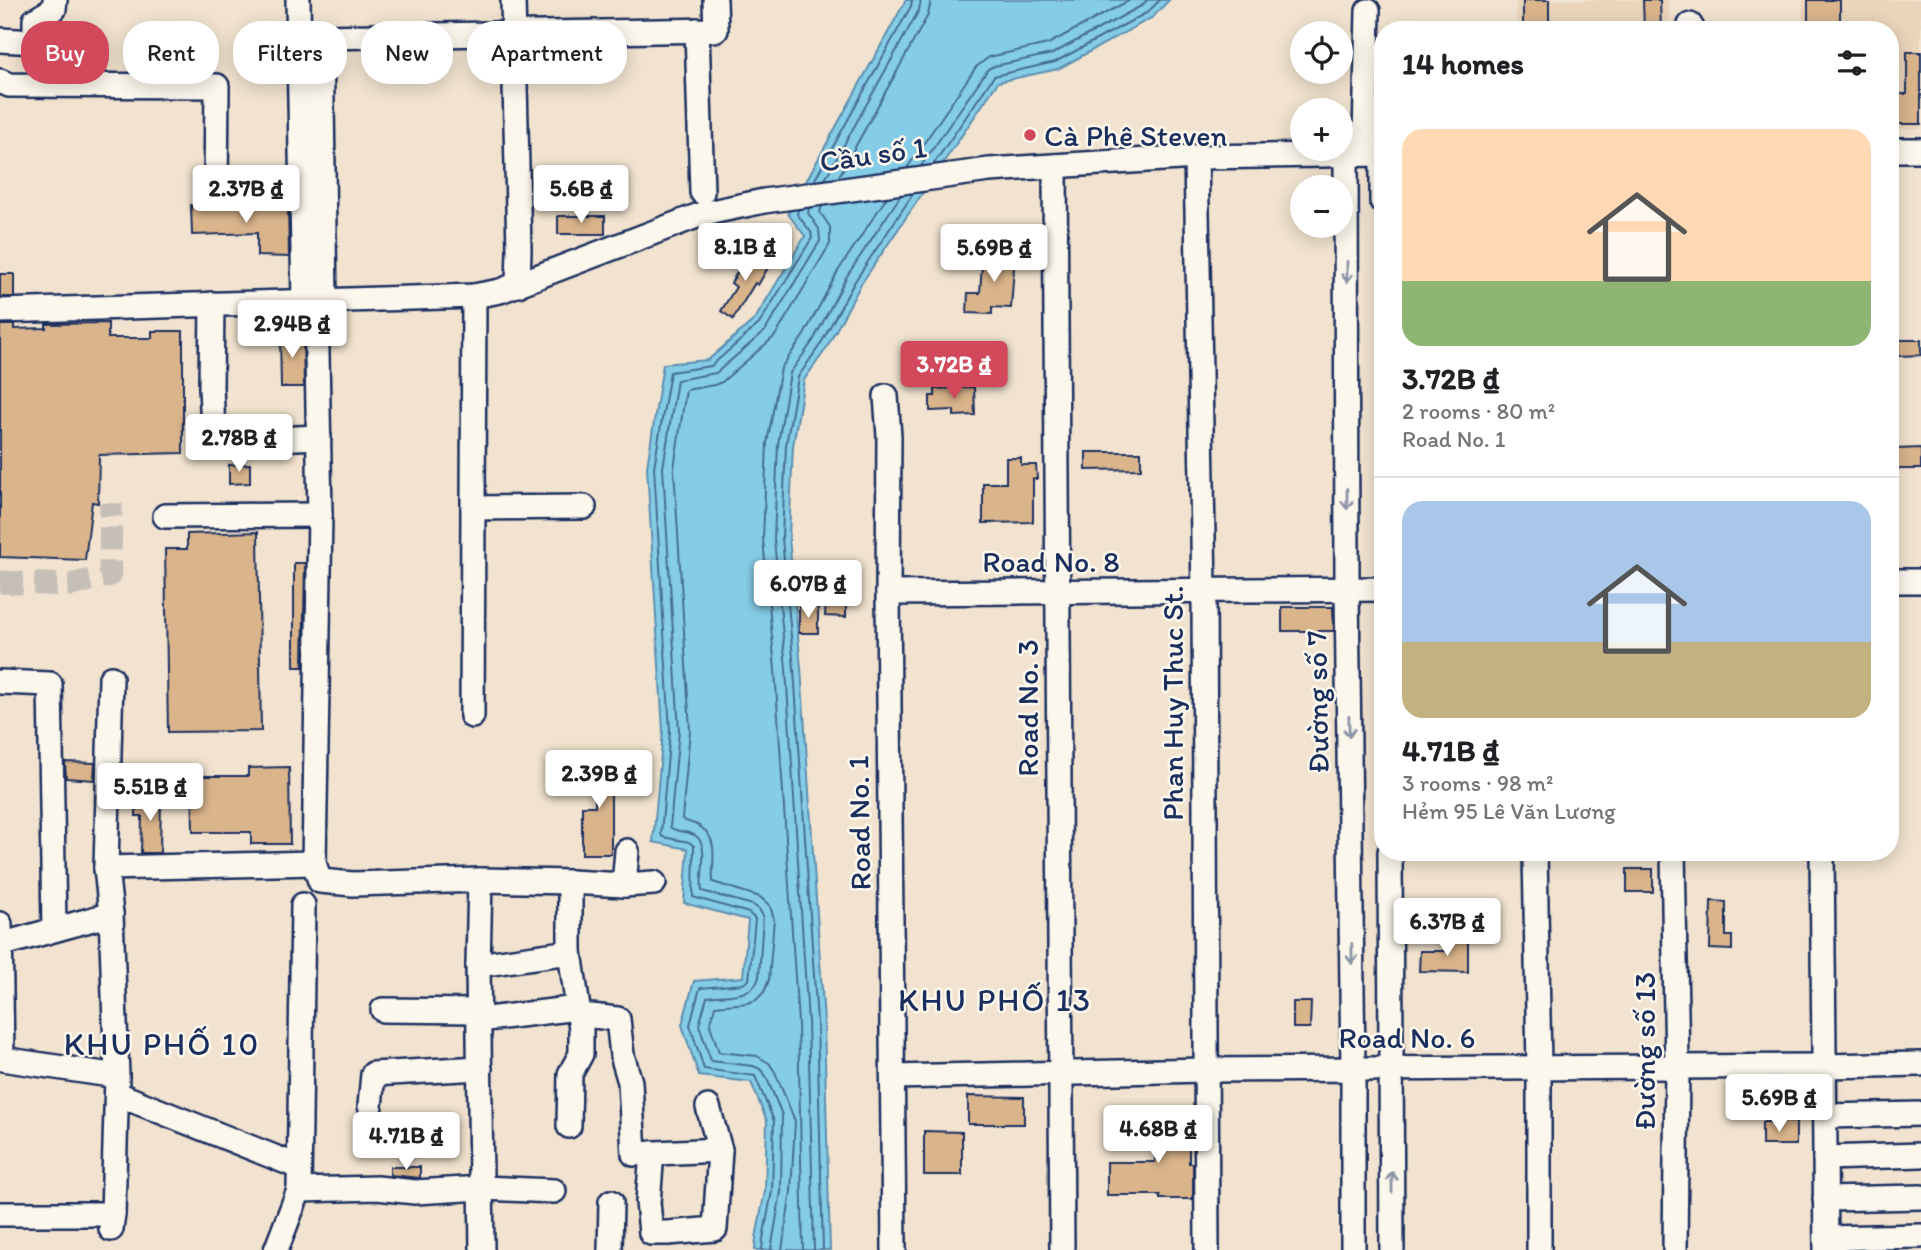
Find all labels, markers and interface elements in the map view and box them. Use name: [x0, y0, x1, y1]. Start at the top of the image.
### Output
chip: Buy: [21, 21, 109, 84]
chip: Rent: [123, 21, 219, 84]
chip: Filters: [233, 21, 347, 84]
chip: New: [361, 21, 453, 84]
chip: Apartment: [467, 21, 627, 84]
map controls: [1290, 21, 1353, 238]
button: locate: [1290, 21, 1353, 84]
icon: filters: [1833, 44, 1871, 82]
text: 14 homes: [1402, 45, 1524, 82]
button: +: [1290, 98, 1353, 161]
place label: Cà Phê Steven: [1044, 117, 1228, 154]
marker: Cà Phê Steven: [1022, 127, 1038, 143]
street label: Cầu số 1: [817, 128, 929, 180]
pin: 2.37B ₫: [181, 166, 311, 225]
pin: 5.6B ₫: [524, 166, 638, 225]
text: 2.37B ₫: [209, 174, 283, 202]
text: 5.6B ₫: [550, 174, 612, 202]
icon: home: [1574, 174, 1700, 300]
button: −: [1290, 175, 1353, 238]
pin: 8.1B ₫: [688, 224, 802, 283]
pin: 5.69B ₫: [929, 224, 1059, 284]
text: 8.1B ₫: [714, 232, 776, 260]
text: 5.69B ₫: [957, 233, 1031, 261]
one-way arrow: [1340, 260, 1354, 283]
pin: 2.94B ₫: [227, 300, 357, 360]
text: 2.94B ₫: [254, 309, 330, 337]
pin: 3.72B ₫: [889, 342, 1019, 401]
text: 3.72B ₫: [917, 350, 991, 378]
text: 3.72B ₫: [1402, 360, 1500, 397]
text: 2 rooms · 80 m²: [1402, 397, 1555, 425]
pin: 2.78B ₫: [174, 414, 304, 474]
text: 2.78B ₫: [202, 423, 276, 451]
text: Road No. 1: [1402, 425, 1505, 453]
one-way arrow: [1340, 487, 1354, 510]
street label: Road No. 8: [982, 543, 1120, 580]
icon: home: [1574, 546, 1700, 672]
pin: 6.07B ₫: [743, 560, 873, 620]
text: 6.07B ₫: [770, 569, 846, 597]
street label: Phan Huy Thuc St.: [1154, 585, 1191, 821]
street label: Đường số 7: [1297, 630, 1337, 774]
street label: Road No. 3: [1009, 639, 1046, 777]
one-way arrow: [1342, 715, 1356, 738]
text: 4.71B ₫: [1402, 732, 1499, 769]
pin: 2.39B ₫: [534, 750, 664, 810]
street label: Road No. 1: [839, 755, 879, 891]
text: 2.39B ₫: [561, 759, 637, 787]
pin: 5.51B ₫: [85, 764, 215, 823]
text: 3 rooms · 98 m²: [1402, 769, 1553, 797]
text: 5.51B ₫: [113, 772, 187, 800]
text: Hẻm 95 Lê Văn Lương: [1402, 797, 1616, 825]
pin: 6.37B ₫: [1382, 898, 1512, 958]
text: 6.37B ₫: [1410, 907, 1484, 935]
one-way arrow: [1345, 942, 1359, 965]
street label: Đường số 13: [1626, 972, 1663, 1130]
district label: KHU PHỐ 13: [898, 981, 1092, 1019]
street label: Road No. 6: [1339, 1019, 1475, 1056]
district label: KHU PHỐ 10: [64, 1025, 260, 1063]
pin: 5.69B ₫: [1714, 1074, 1844, 1134]
text: 5.69B ₫: [1742, 1083, 1816, 1111]
pin: 4.68B ₫: [1093, 1106, 1223, 1165]
pin: 4.71B ₫: [341, 1112, 471, 1172]
text: 4.68B ₫: [1119, 1114, 1197, 1142]
text: 4.71B ₫: [369, 1121, 443, 1149]
one-way arrow: [1385, 1171, 1399, 1194]

